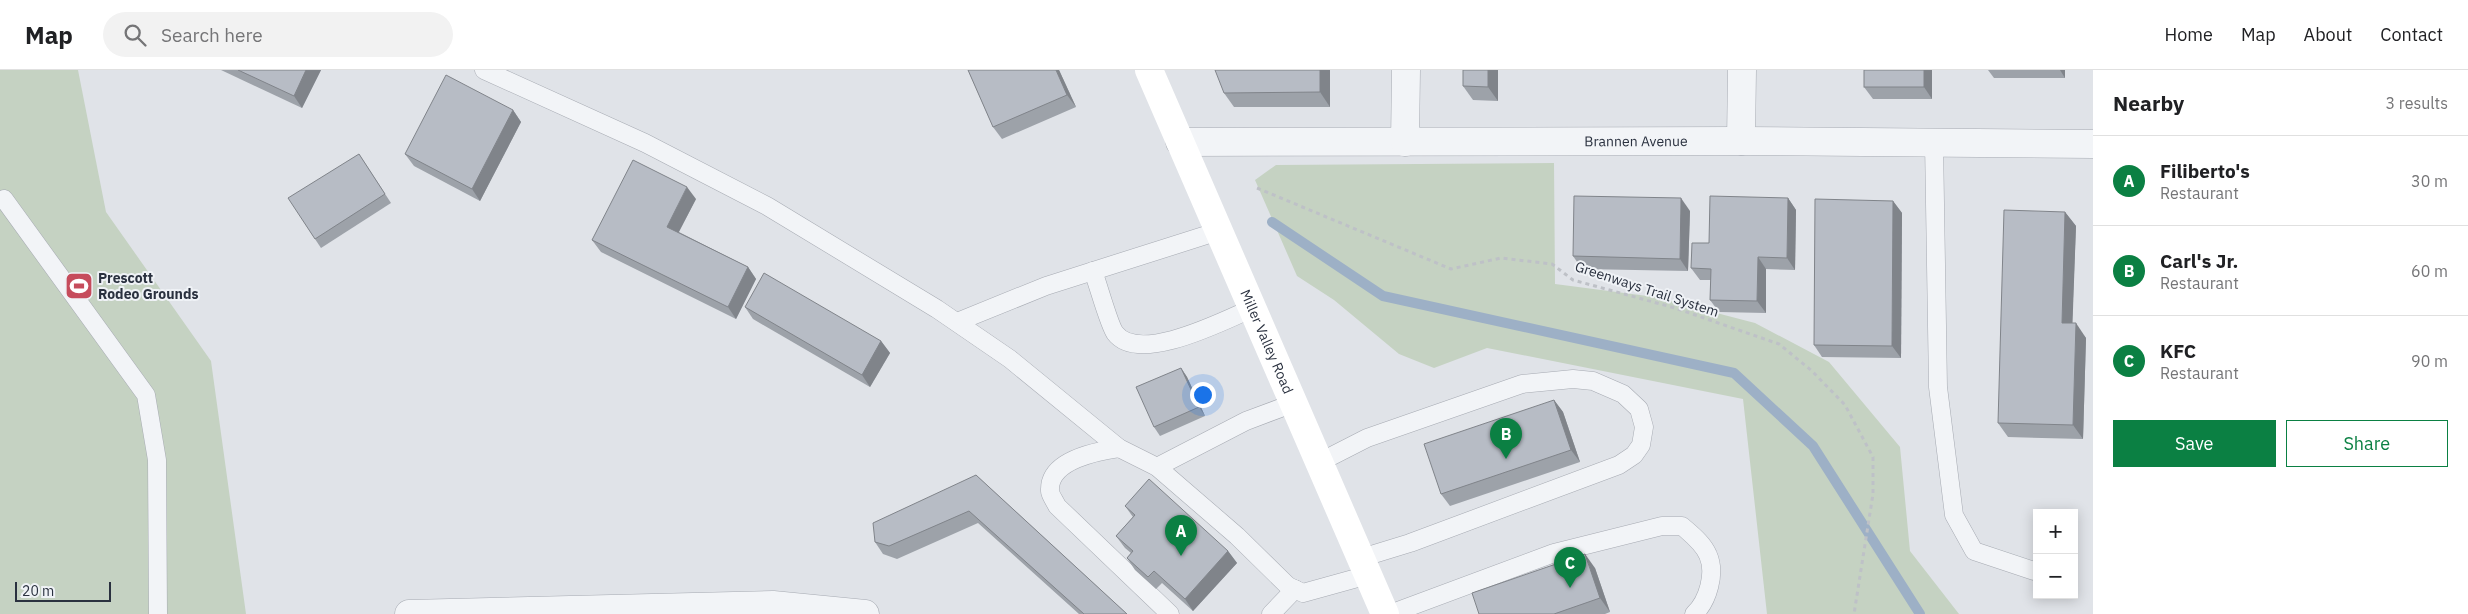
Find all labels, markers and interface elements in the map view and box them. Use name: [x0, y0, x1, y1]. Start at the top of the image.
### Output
search box: [103, 12, 453, 57]
text: Map: [25, 19, 73, 51]
icon: search: [121, 21, 149, 49]
text: Search here: [161, 23, 263, 47]
text: Home: [2165, 23, 2213, 46]
text: Map: [2241, 23, 2276, 46]
text: About: [2304, 23, 2352, 46]
text: Contact: [2380, 23, 2443, 46]
text: Nearby: [2113, 89, 2184, 117]
text: 3 results: [2385, 93, 2448, 113]
street label: Brannen Avenue: [1584, 132, 1688, 150]
text: Filiberto's: [2160, 159, 2250, 183]
text: A: [2124, 171, 2134, 191]
text: 30 m: [2411, 171, 2448, 191]
text: Restaurant: [2160, 183, 2239, 203]
text: Carl's Jr.: [2160, 249, 2238, 273]
street label: Greenways Trail System: [1573, 257, 1721, 321]
text: B: [2124, 261, 2134, 281]
text: 60 m: [2411, 261, 2448, 281]
place label: Prescott Rodeo Grounds: [98, 269, 199, 303]
sports icon: Prescott Rodeo Grounds: [64, 271, 94, 301]
text: Restaurant: [2160, 273, 2239, 293]
street label: Miller Valley Road: [1236, 287, 1297, 396]
text: KFC: [2160, 339, 2196, 363]
text: C: [2124, 351, 2134, 371]
text: 90 m: [2411, 351, 2448, 371]
text: Restaurant: [2160, 363, 2239, 383]
your location: [1190, 382, 1216, 408]
pin: B: [1490, 418, 1522, 459]
button: Save: [2113, 420, 2276, 467]
button: Share: [2286, 420, 2448, 467]
map controls: [2033, 509, 2078, 599]
button: +: [2033, 509, 2078, 554]
pin: A: [1165, 515, 1197, 556]
pin: C: [1554, 547, 1586, 588]
button: −: [2033, 554, 2078, 599]
scale bar: [15, 579, 111, 602]
text: 20 m: [22, 582, 54, 600]

